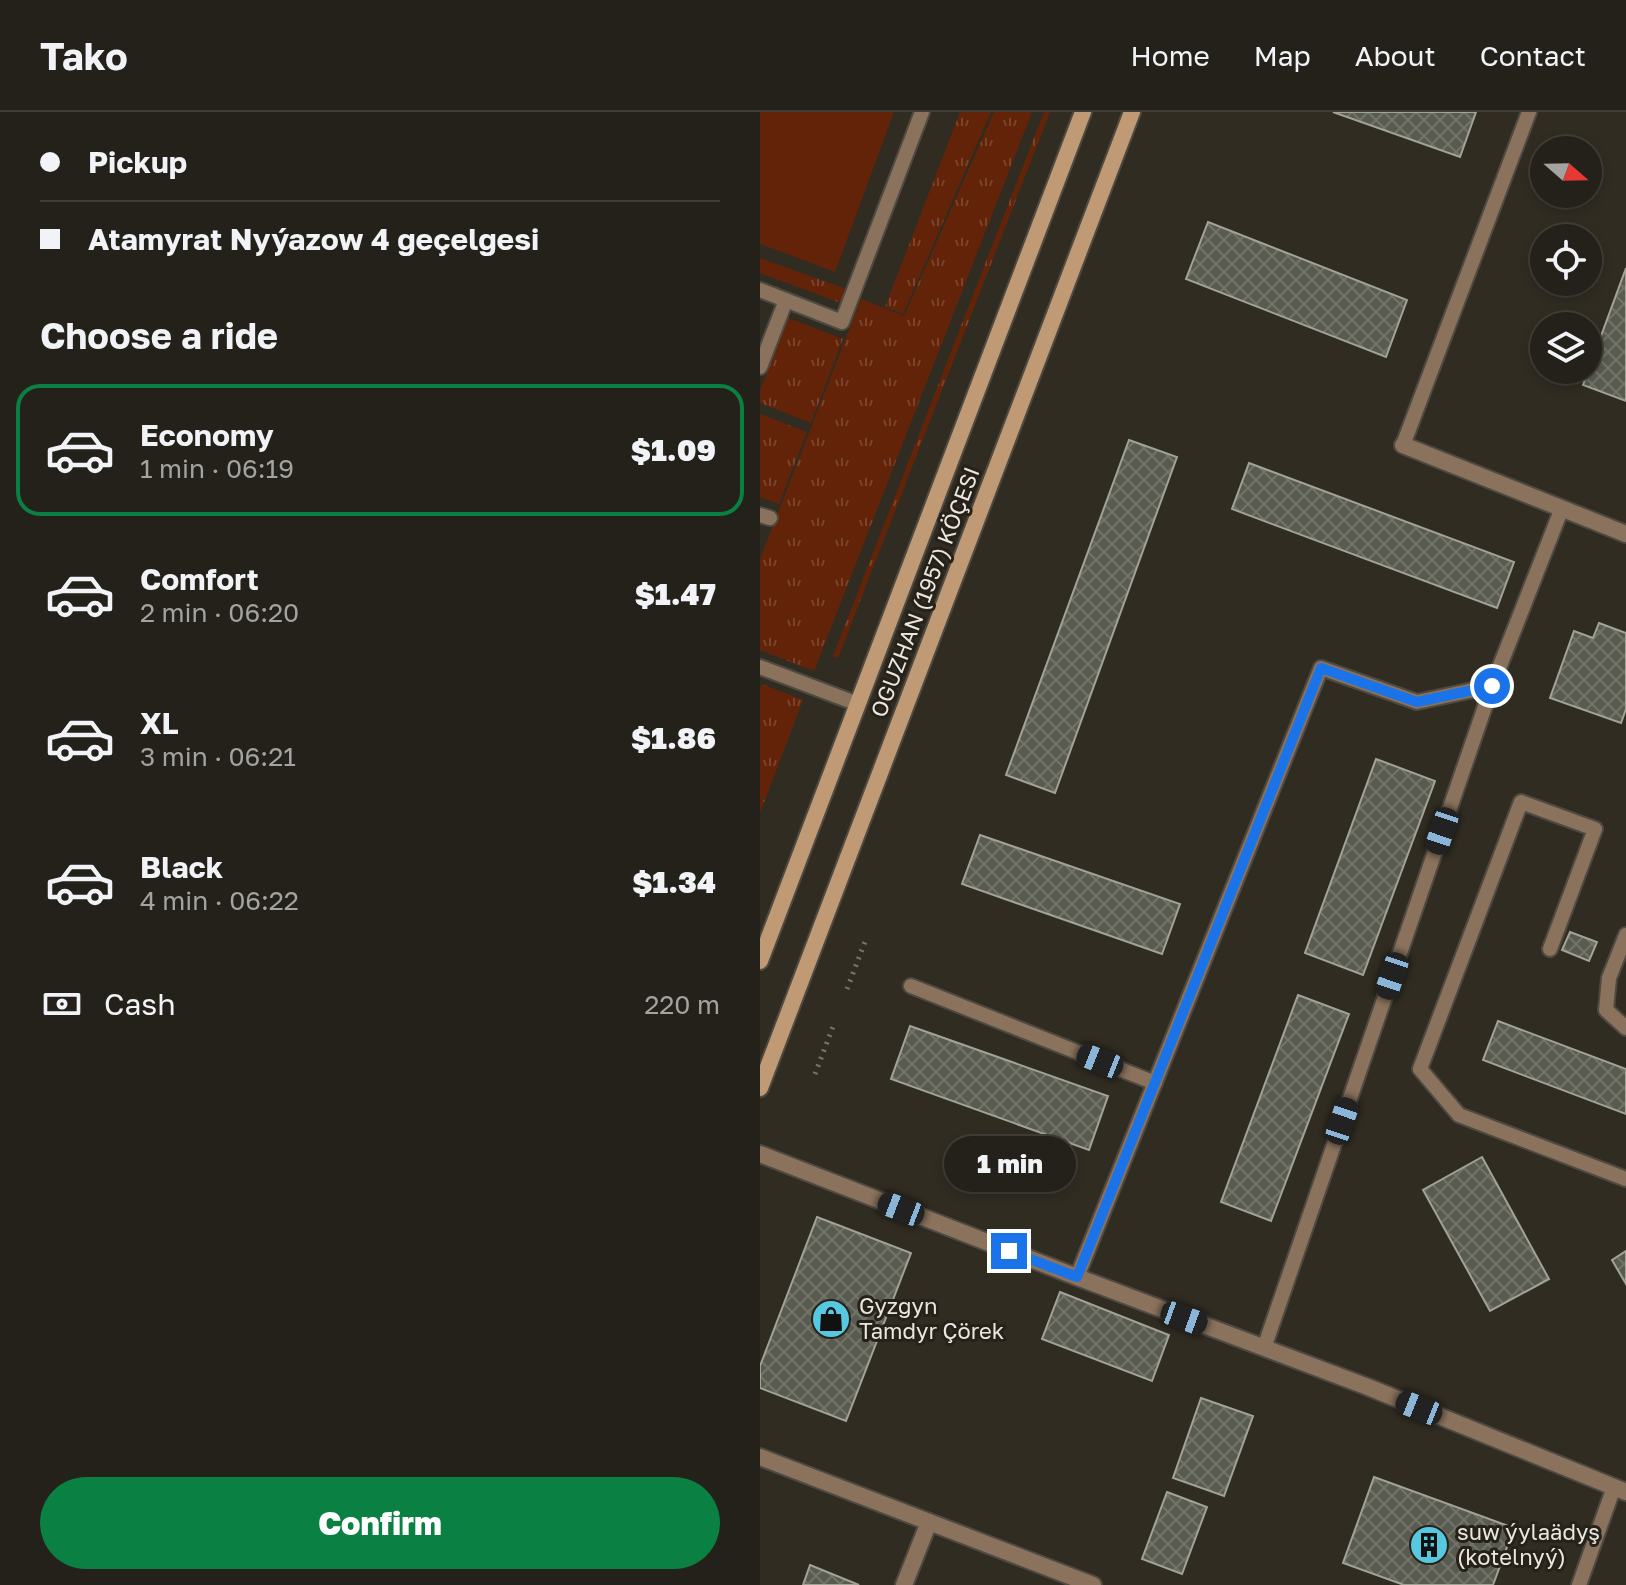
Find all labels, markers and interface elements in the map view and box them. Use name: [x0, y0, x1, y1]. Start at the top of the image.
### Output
text: Tako: [40, 33, 128, 78]
text: Home: [1131, 39, 1210, 72]
text: Map: [1254, 39, 1311, 72]
text: About: [1355, 39, 1436, 72]
text: Contact: [1480, 39, 1586, 72]
north arrow: [1530, 136, 1602, 208]
map controls: [1530, 136, 1602, 384]
text: Pickup: [88, 144, 187, 180]
text: Atamyrat Nyýazow 4 geçelgesi: [88, 221, 539, 257]
button: locate: [1530, 224, 1602, 296]
button: layers: [1530, 312, 1602, 384]
text: Choose a ride: [40, 314, 278, 357]
icon: car: [44, 414, 116, 486]
text: Economy: [140, 417, 274, 453]
text: $1.09: [631, 432, 716, 468]
text: 1 min · 06:19: [140, 453, 294, 484]
street label: OGUZHAN (1957) KÖÇESI: [864, 463, 985, 721]
icon: car: [44, 558, 116, 630]
text: Comfort: [140, 561, 259, 597]
text: $1.47: [635, 576, 716, 612]
text: 2 min · 06:20: [140, 597, 299, 628]
route start: [1474, 668, 1510, 704]
icon: car: [44, 702, 116, 774]
text: XL: [140, 705, 179, 741]
text: $1.86: [631, 720, 716, 756]
text: 3 min · 06:21: [140, 741, 296, 772]
car: [1423, 804, 1461, 858]
icon: car: [44, 846, 116, 918]
text: Black: [140, 849, 223, 885]
text: $1.34: [632, 864, 716, 900]
text: 4 min · 06:22: [140, 885, 299, 916]
car: [1373, 949, 1411, 1003]
icon: cash: [40, 982, 84, 1026]
text: Cash: [104, 986, 176, 1022]
text: 220 m: [644, 989, 720, 1020]
car: [1073, 1041, 1127, 1081]
car: [1323, 1094, 1361, 1148]
callout: 1 min: [943, 1135, 1075, 1191]
text: 1 min: [977, 1148, 1043, 1179]
car: [874, 1189, 928, 1229]
route end: [991, 1233, 1027, 1269]
place label: Gyzgyn Tamdyr Çörek: [859, 1292, 1004, 1344]
shop icon: Gyzgyn Tamdyr Çörek: [810, 1298, 852, 1340]
car: [1157, 1299, 1211, 1337]
car: [1392, 1388, 1446, 1428]
button: Confirm: [40, 1477, 720, 1569]
place label: suw ýylaädyş (kotelnyý): [1457, 1518, 1600, 1570]
building icon: suw ýylaädyş (kotelnyý): [1408, 1524, 1450, 1566]

